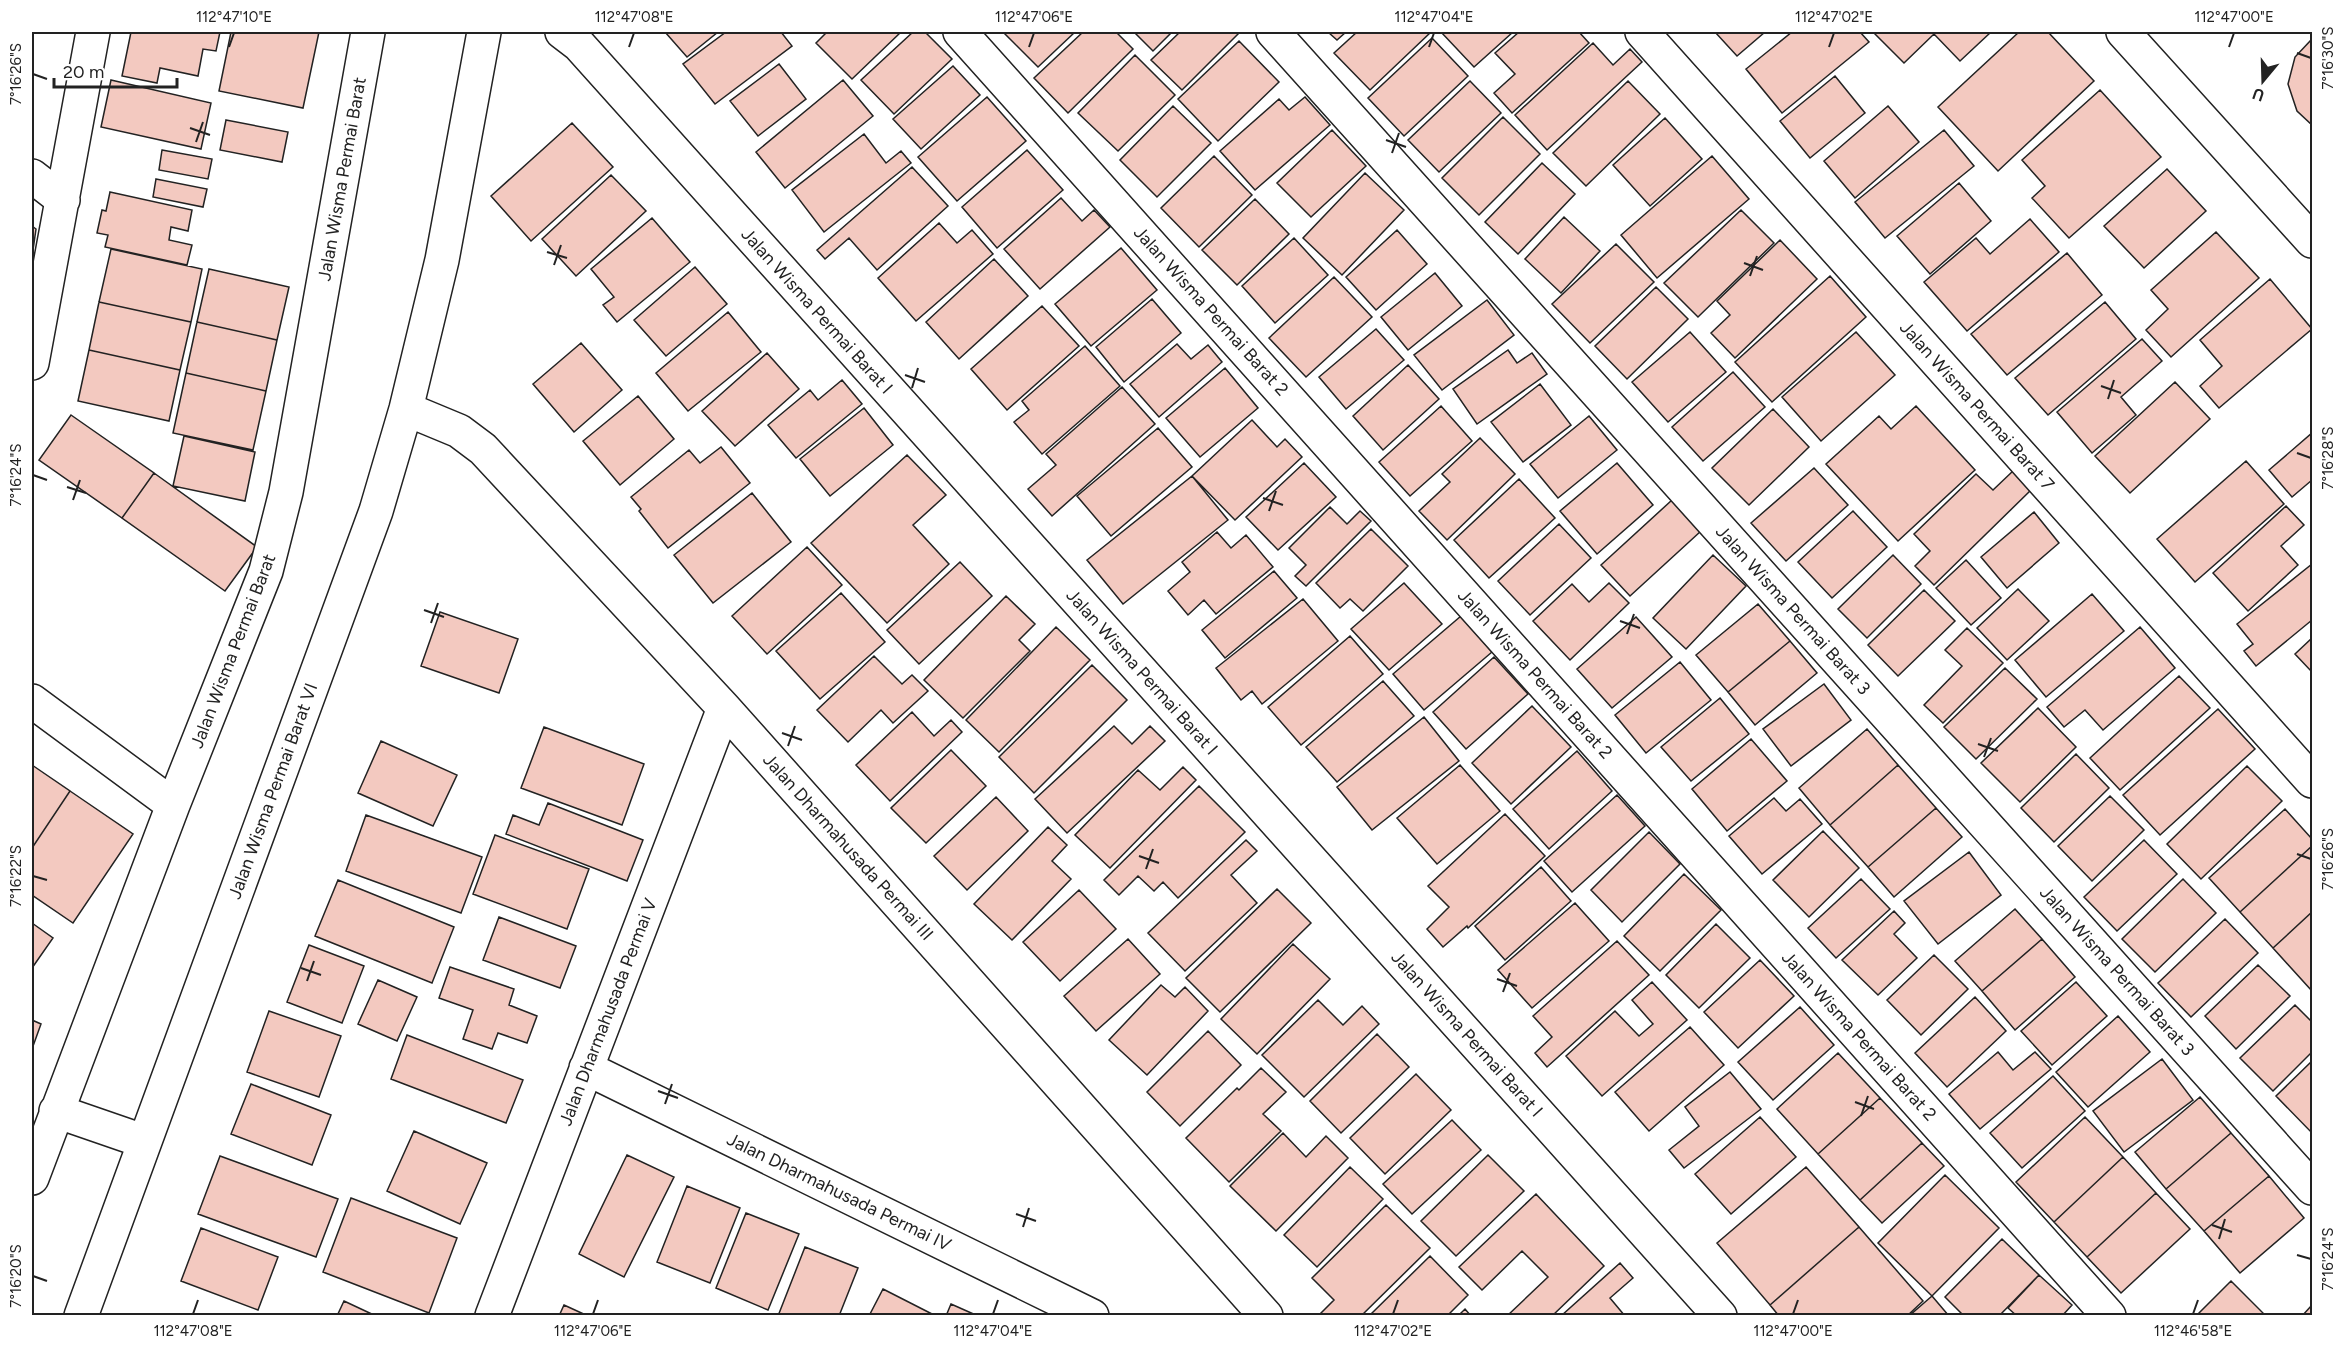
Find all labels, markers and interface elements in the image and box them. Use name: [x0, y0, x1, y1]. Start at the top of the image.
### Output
text: 112°47'10"E: [196, 8, 272, 26]
text: 112°47'08"E: [594, 8, 674, 26]
text: 112°47'06"E: [995, 8, 1073, 26]
text: 112°47'04"E: [1394, 8, 1474, 26]
text: 112°47'02"E: [1795, 8, 1873, 26]
text: 112°47'00"E: [2194, 8, 2274, 26]
text: 7°16'30"S: [2319, 26, 2337, 90]
text: 7°16'26"S: [7, 43, 25, 105]
scale bar: [54, 51, 177, 89]
north arrow: [2233, 51, 2293, 111]
text: 20 m: [63, 61, 104, 83]
street label: Jalan Wisma Permai Barat: [313, 75, 371, 283]
text: U: [2250, 84, 2267, 106]
street label: Jalan Wisma Permai Barat 2: [1129, 222, 1293, 400]
street label: Jalan Wisma Permai Barat I: [737, 223, 897, 399]
street label: Jalan Wisma Permai Barat 7: [1895, 317, 2059, 496]
text: 7°16'28"S: [2319, 427, 2337, 489]
text: 7°16'24"S: [7, 444, 25, 507]
street label: Jalan Wisma Permai Barat 3: [1711, 521, 1875, 699]
street label: Jalan Wisma Permai Barat: [186, 551, 280, 751]
street label: Jalan Wisma Permai Barat I: [1062, 584, 1222, 760]
street label: Jalan Wisma Permai Barat 2: [1453, 585, 1617, 763]
street label: Jalan Wisma Permai Barat VI: [224, 680, 322, 902]
street label: Jalan Dharmahusada Permai III: [758, 749, 938, 945]
text: 7°16'26"S: [2319, 828, 2337, 890]
text: 7°16'22"S: [7, 845, 25, 907]
street label: Jalan Wisma Permai Barat 3: [2035, 882, 2199, 1060]
street label: Jalan Dharmahusada Permai V: [554, 895, 662, 1129]
street label: Jalan Wisma Permai Barat I: [1387, 946, 1547, 1122]
street label: Jalan Wisma Permai Barat 2: [1777, 947, 1941, 1125]
street label: Jalan Dharmahusada Permai IV: [723, 1128, 955, 1256]
text: 7°16'24"S: [2319, 1228, 2337, 1291]
text: 7°16'20"S: [7, 1244, 25, 1308]
text: 112°47'08"E: [153, 1322, 233, 1340]
text: 112°47'06"E: [554, 1322, 632, 1340]
text: 112°47'04"E: [953, 1322, 1033, 1340]
text: 112°47'02"E: [1354, 1322, 1432, 1340]
text: 112°47'00"E: [1753, 1322, 1833, 1340]
text: 112°46'58"E: [2154, 1322, 2232, 1340]

